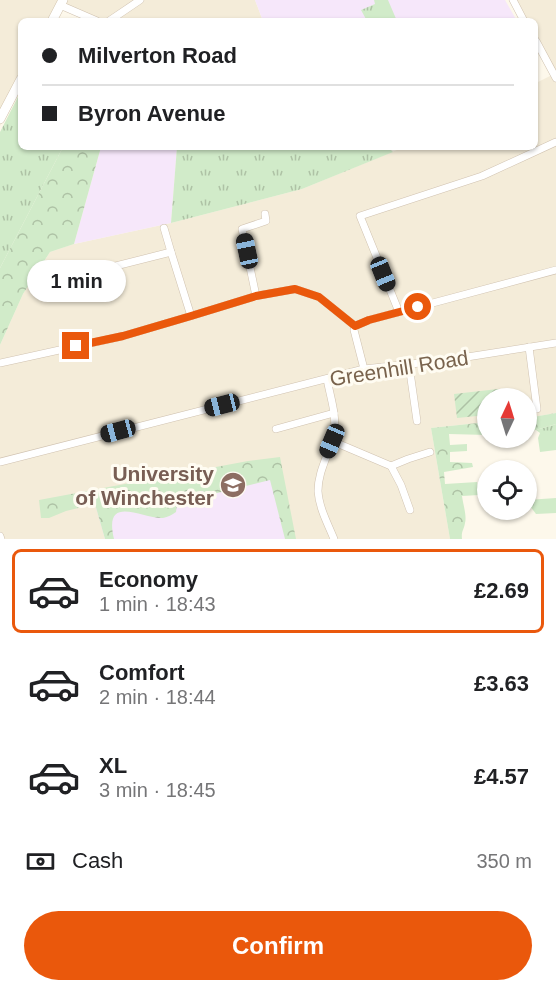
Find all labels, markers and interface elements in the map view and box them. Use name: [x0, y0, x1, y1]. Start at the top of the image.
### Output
text: Milverton Road: [78, 43, 237, 68]
text: Byron Avenue: [78, 101, 226, 126]
car: [234, 232, 260, 270]
car: [368, 254, 398, 294]
callout: 1 min: [26, 259, 125, 301]
text: 1 min: [50, 270, 103, 292]
route start: [404, 293, 431, 320]
route end: [62, 332, 89, 359]
street label: Greenhill Road: [328, 346, 470, 390]
north arrow: [477, 388, 537, 448]
map controls: [477, 388, 537, 520]
car: [202, 392, 242, 418]
car: [98, 418, 138, 444]
car: [317, 421, 347, 461]
button: locate: [477, 460, 537, 520]
place label: University of Winchester: [75, 462, 214, 509]
school or university icon: University of Winchester: [218, 470, 248, 500]
icon: car: [27, 564, 81, 618]
text: Economy: [99, 567, 198, 592]
text: £2.69: [474, 578, 529, 603]
text: 1 min · 18:43: [99, 593, 216, 615]
icon: car: [27, 657, 81, 711]
text: Comfort: [99, 660, 185, 685]
text: £3.63: [474, 671, 529, 696]
text: 2 min · 18:44: [99, 686, 216, 708]
icon: car: [27, 750, 81, 804]
text: XL: [99, 753, 127, 778]
text: £4.57: [474, 764, 529, 789]
text: 3 min · 18:45: [99, 779, 216, 801]
icon: cash: [24, 845, 57, 878]
text: Cash: [72, 848, 123, 873]
text: 350 m: [476, 850, 532, 872]
button: Confirm: [24, 911, 532, 980]

